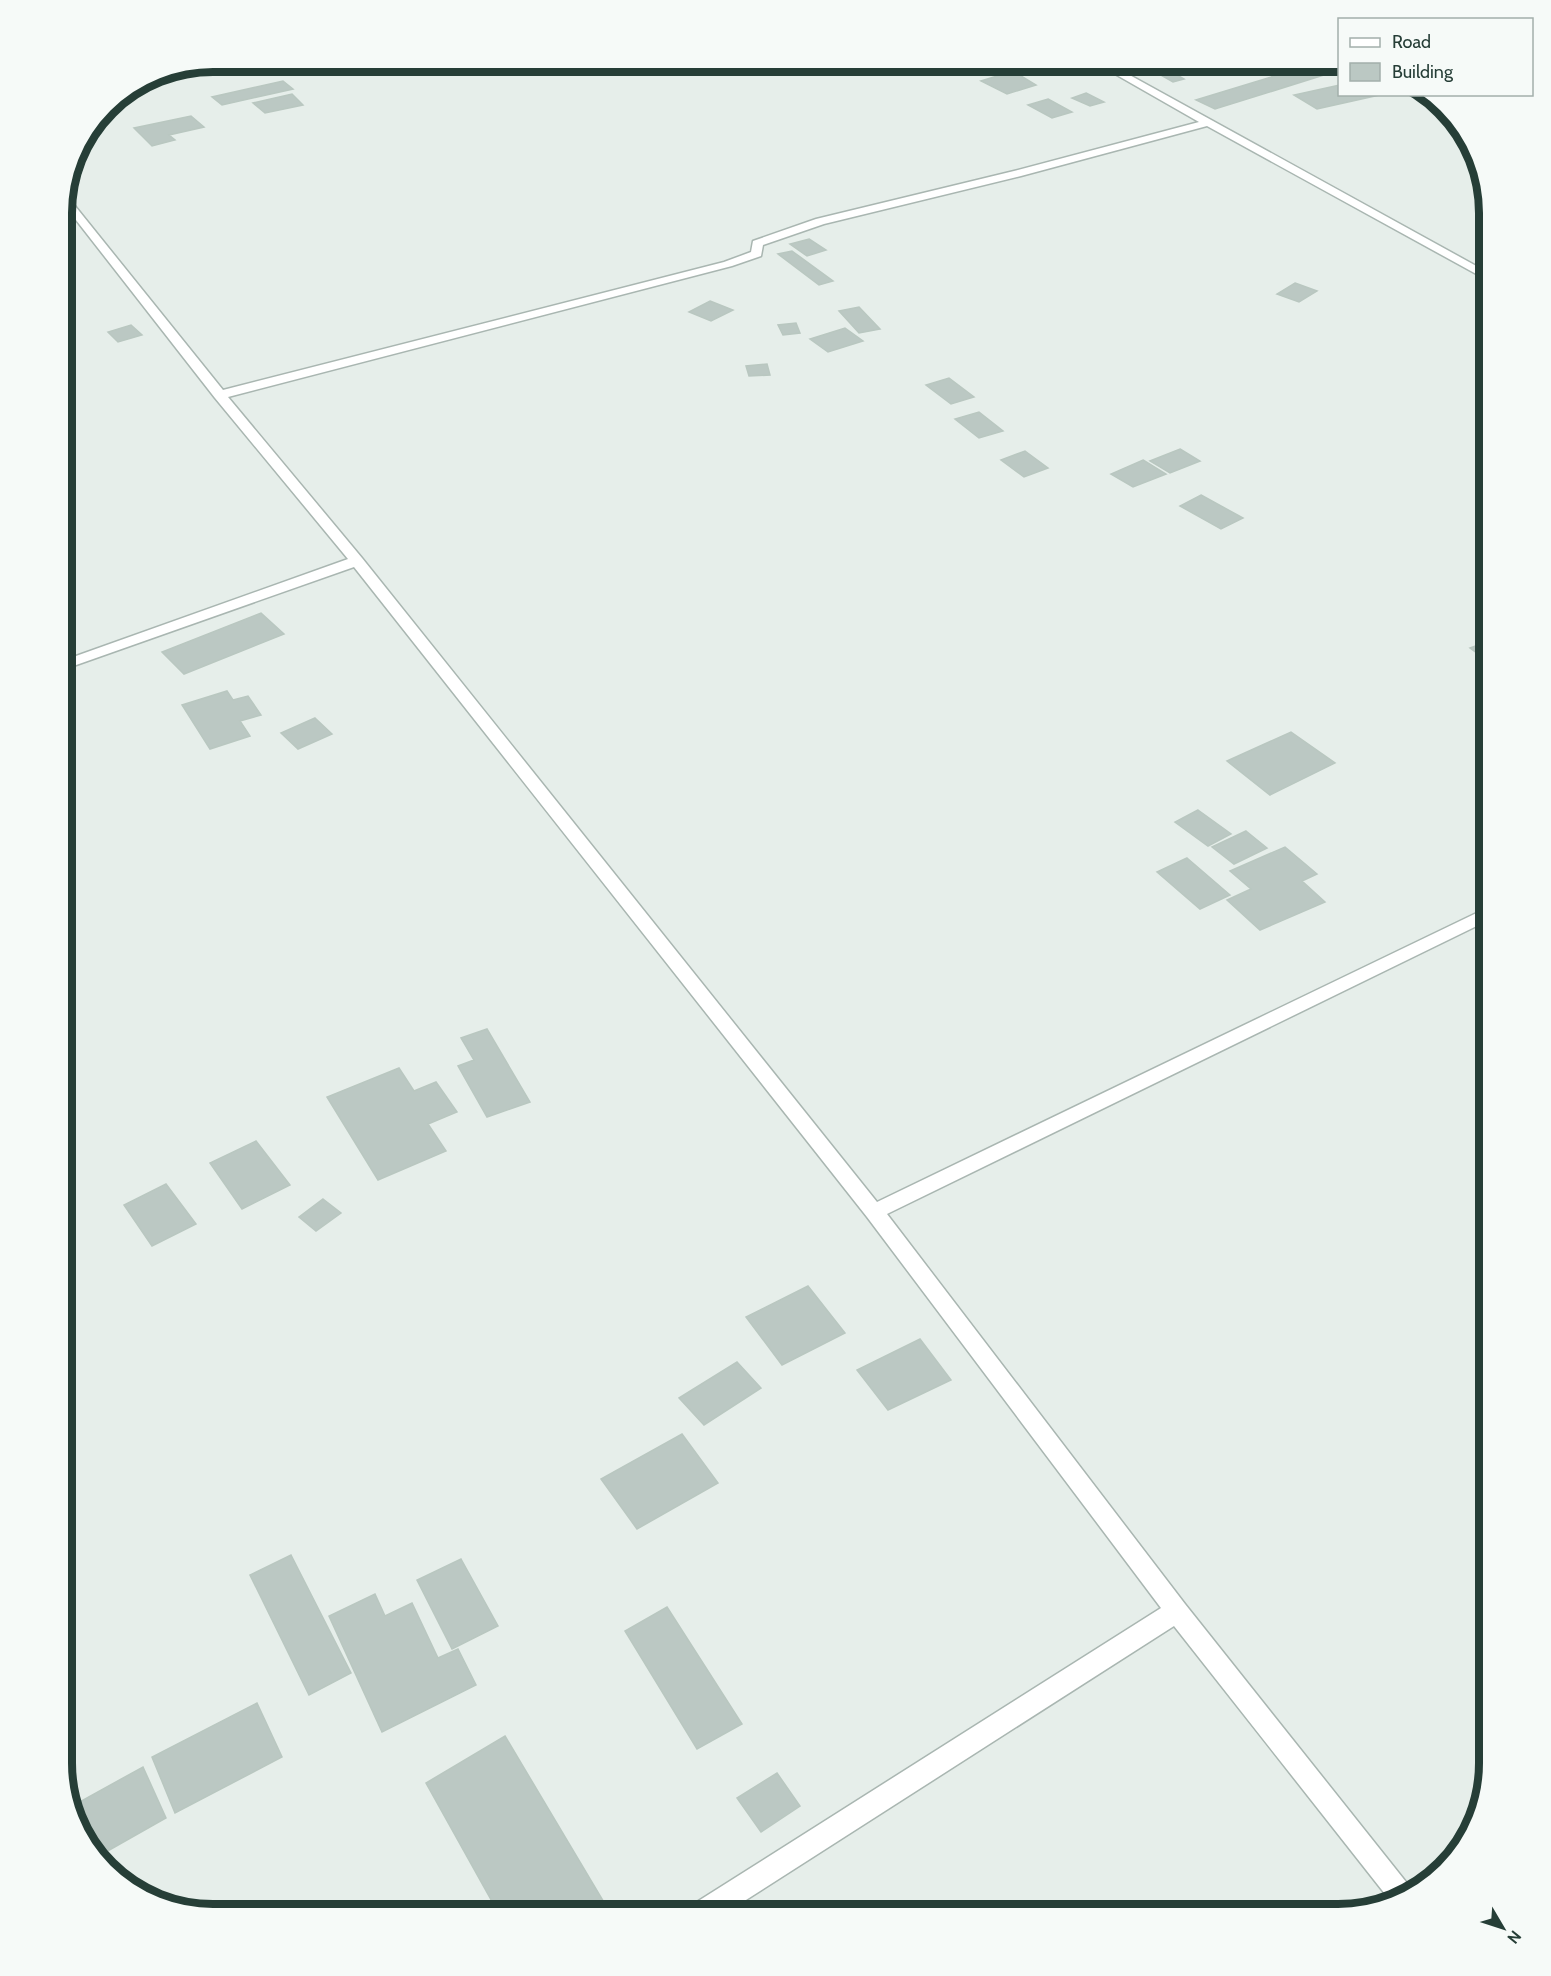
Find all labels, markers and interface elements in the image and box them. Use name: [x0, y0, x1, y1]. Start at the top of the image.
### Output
legend: [1338, 18, 1533, 96]
text: Road: [1392, 31, 1431, 53]
text: Building: [1392, 61, 1454, 83]
north arrow: [1473, 1898, 1533, 1958]
text: N: [1503, 1927, 1525, 1947]

